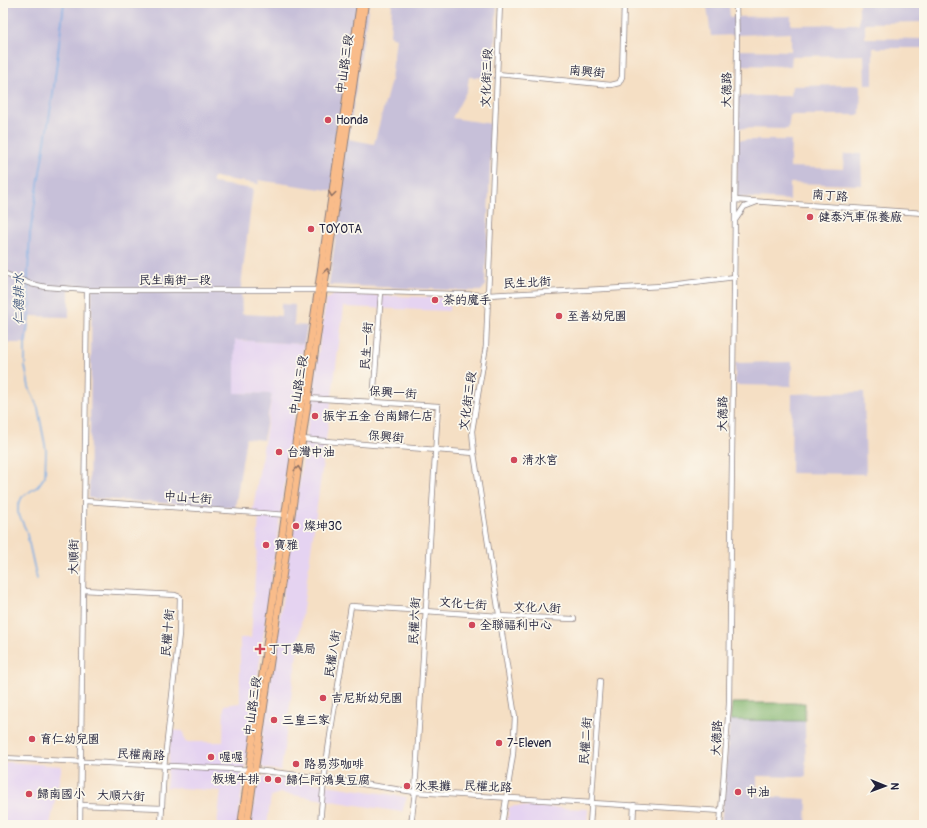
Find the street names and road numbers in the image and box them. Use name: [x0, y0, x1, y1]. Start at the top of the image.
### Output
street label: 中山路三段: [333, 33, 357, 95]
street label: 文化街三段: [478, 48, 496, 108]
street label: 南興街: [568, 63, 606, 81]
street label: 大德路: [719, 72, 735, 108]
street label: 南丁路: [812, 187, 848, 205]
street label: 民生南街一段: [139, 273, 211, 288]
street label: 民生北街: [503, 274, 551, 292]
street label: 民生一街: [358, 322, 376, 370]
street label: 中山路三段: [287, 354, 311, 416]
street label: 文化街三段: [456, 370, 480, 432]
street label: 保興一街: [369, 384, 417, 402]
street label: 大德路: [715, 396, 731, 432]
street label: 保興街: [367, 428, 405, 446]
street label: 中山七街: [164, 489, 212, 507]
street label: 大順街: [66, 539, 82, 575]
street label: 文化七街: [439, 595, 487, 613]
street label: 民權六街: [406, 597, 424, 645]
street label: 文化八街: [513, 600, 561, 616]
street label: 民權十街: [158, 608, 178, 658]
street label: 民權八街: [322, 629, 344, 679]
street label: 中山路三段: [241, 675, 265, 737]
street label: 民權二街: [577, 717, 595, 765]
street label: 大德路: [709, 720, 725, 756]
street label: 民權南路: [117, 746, 165, 764]
street label: 民權北路: [464, 778, 512, 796]
street label: 大順六街: [97, 788, 145, 804]

